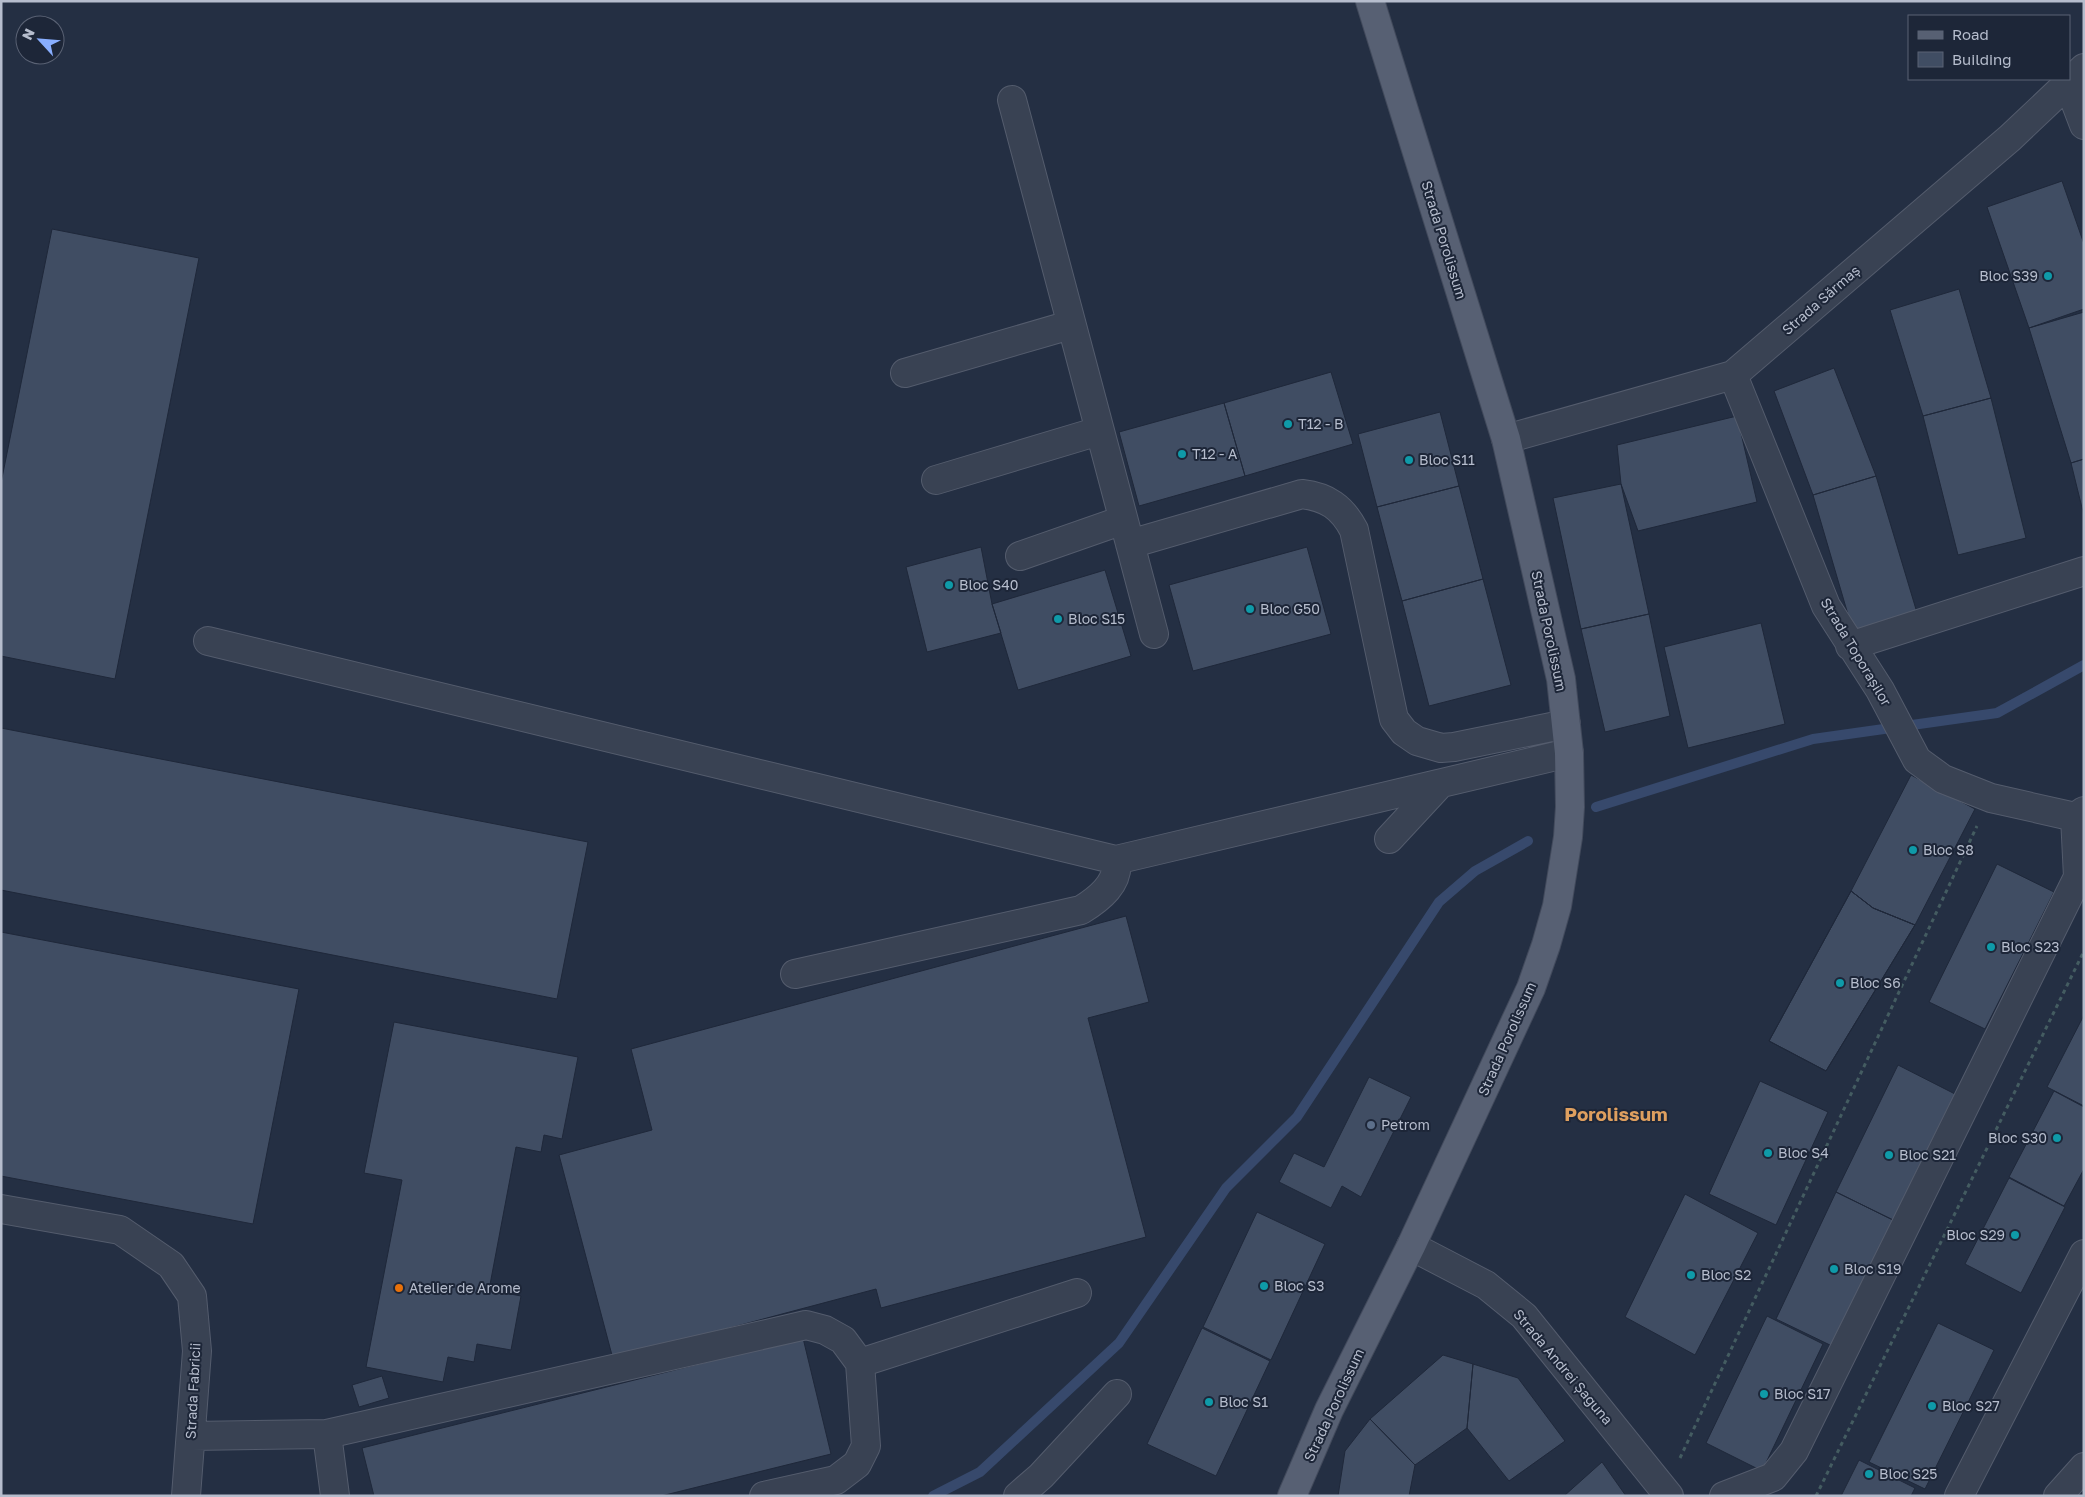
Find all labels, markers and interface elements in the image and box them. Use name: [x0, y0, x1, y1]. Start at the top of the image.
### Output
north arrow: [15, 15, 65, 65]
legend: [1908, 15, 2070, 80]
text: Road: [1952, 25, 1989, 43]
text: N: [18, 26, 38, 43]
text: Building: [1952, 50, 2012, 68]
street label: Strada Porolissum: [1418, 179, 1471, 301]
street label: Strada Sărmaș: [1778, 261, 1863, 338]
place label: Bloc S39: [1979, 267, 2038, 284]
marker: Bloc S39: [2042, 270, 2054, 282]
place label: T12 - B: [1298, 415, 1343, 432]
marker: T12 - B: [1282, 418, 1294, 430]
place label: T12 - A: [1192, 445, 1238, 462]
marker: T12 - A: [1176, 448, 1188, 460]
place label: Bloc S11: [1419, 451, 1475, 468]
marker: Bloc S11: [1403, 454, 1415, 466]
street label: Strada Porolissum: [1528, 569, 1571, 693]
place label: Bloc S40: [959, 576, 1018, 593]
marker: Bloc S40: [943, 579, 955, 591]
street label: Strada Toporașilor: [1817, 595, 1896, 709]
place label: Bloc G50: [1260, 600, 1320, 617]
marker: Bloc G50: [1244, 603, 1256, 615]
place label: Bloc S15: [1068, 610, 1125, 627]
marker: Bloc S15: [1052, 613, 1064, 625]
place label: Bloc S8: [1923, 841, 1974, 858]
marker: Bloc S8: [1907, 844, 1919, 856]
place label: Bloc S23: [2001, 938, 2060, 955]
marker: Bloc S23: [1985, 941, 1997, 953]
place label: Bloc S6: [1850, 974, 1901, 991]
marker: Bloc S6: [1834, 977, 1846, 989]
street label: Strada Porolissum: [1474, 979, 1539, 1098]
district label: Porolissum: [1564, 1102, 1668, 1125]
place label: Petrom: [1381, 1116, 1430, 1133]
marker: Petrom: [1365, 1119, 1377, 1131]
place label: Bloc S30: [1988, 1129, 2047, 1146]
marker: Bloc S30: [2051, 1132, 2063, 1144]
place label: Bloc S4: [1778, 1144, 1829, 1161]
place label: Bloc S21: [1899, 1146, 1956, 1163]
marker: Bloc S4: [1762, 1147, 1774, 1159]
marker: Bloc S21: [1883, 1149, 1895, 1161]
place label: Bloc S29: [1946, 1226, 2005, 1243]
marker: Bloc S29: [2009, 1229, 2021, 1241]
place label: Bloc S19: [1844, 1260, 1901, 1277]
marker: Bloc S19: [1828, 1263, 1840, 1275]
place label: Bloc S2: [1701, 1266, 1751, 1283]
marker: Bloc S2: [1685, 1269, 1697, 1281]
place label: Bloc S3: [1274, 1277, 1324, 1294]
place label: Atelier de Arome: [409, 1279, 521, 1296]
marker: Bloc S3: [1258, 1280, 1270, 1292]
marker: Atelier de Arome: [393, 1282, 405, 1294]
street label: Strada Andrei Șaguna: [1510, 1306, 1617, 1428]
street label: Strada Fabricii: [181, 1342, 204, 1440]
street label: Strada Porolissum: [1300, 1346, 1367, 1464]
place label: Bloc S17: [1774, 1385, 1830, 1402]
marker: Bloc S17: [1758, 1388, 1770, 1400]
place label: Bloc S1: [1219, 1393, 1268, 1410]
marker: Bloc S1: [1203, 1396, 1215, 1408]
place label: Bloc S27: [1942, 1397, 2000, 1414]
marker: Bloc S27: [1926, 1400, 1938, 1412]
place label: Bloc S25: [1879, 1465, 1937, 1482]
marker: Bloc S25: [1863, 1468, 1875, 1480]

